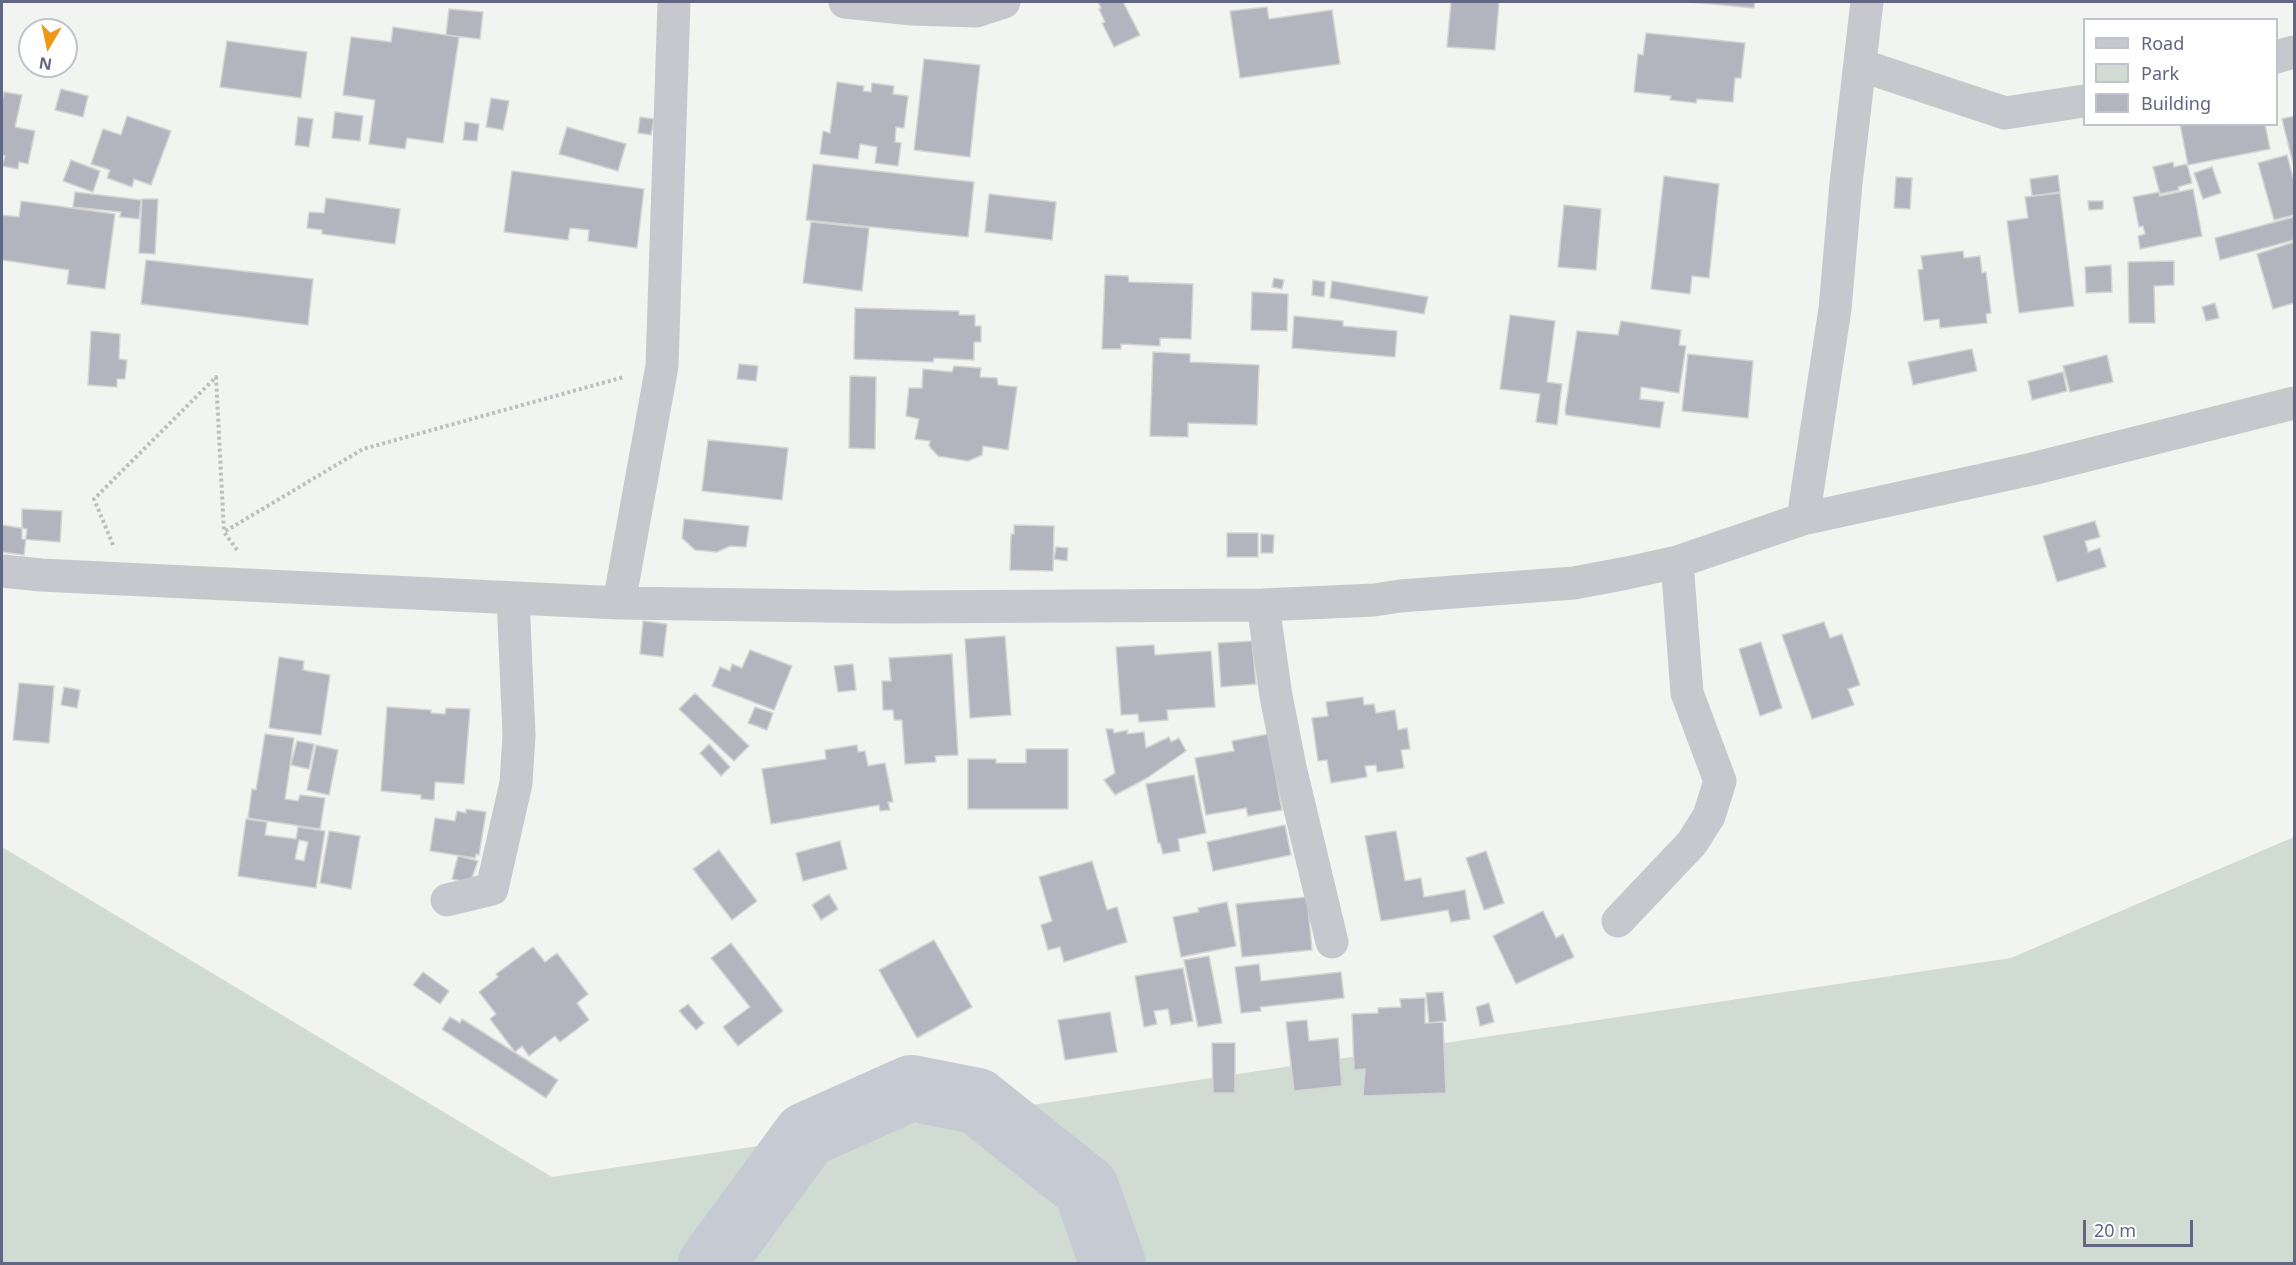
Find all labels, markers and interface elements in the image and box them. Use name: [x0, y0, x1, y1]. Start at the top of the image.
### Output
north arrow: [18, 18, 78, 78]
legend: [2083, 18, 2278, 126]
text: Road: [2141, 31, 2184, 55]
text: N: [37, 52, 54, 76]
text: Park: [2141, 61, 2179, 85]
text: Building: [2141, 91, 2211, 115]
scale bar: [2086, 1208, 2196, 1246]
text: 20 m: [2094, 1218, 2136, 1242]

